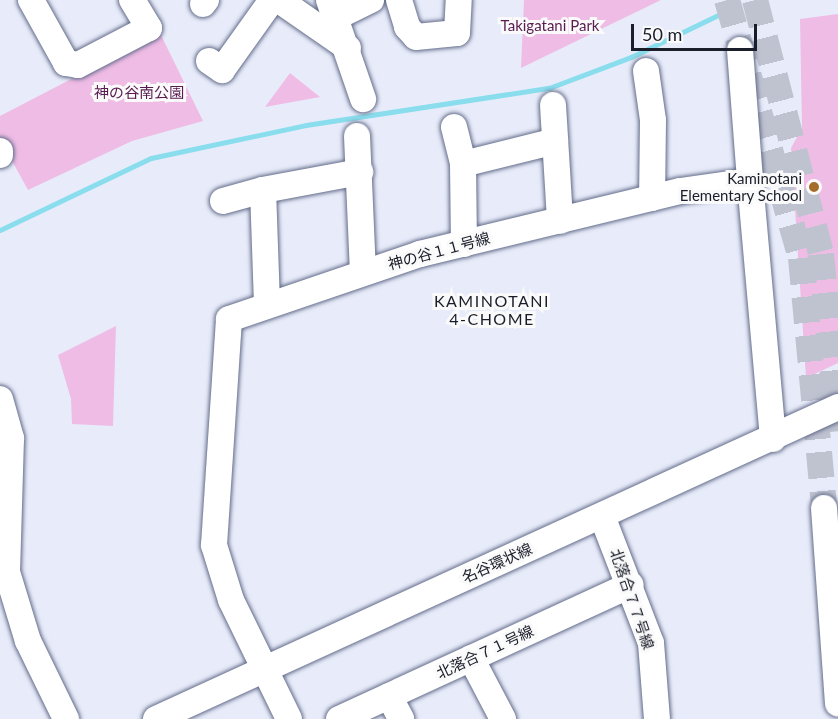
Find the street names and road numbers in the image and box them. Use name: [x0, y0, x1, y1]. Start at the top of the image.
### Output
street label: 神の谷１１号線: [386, 229, 492, 273]
street label: 名谷環状線: [459, 540, 535, 586]
street label: 北落合７７号線: [606, 546, 658, 652]
street label: 北落合７１号線: [434, 622, 536, 682]

